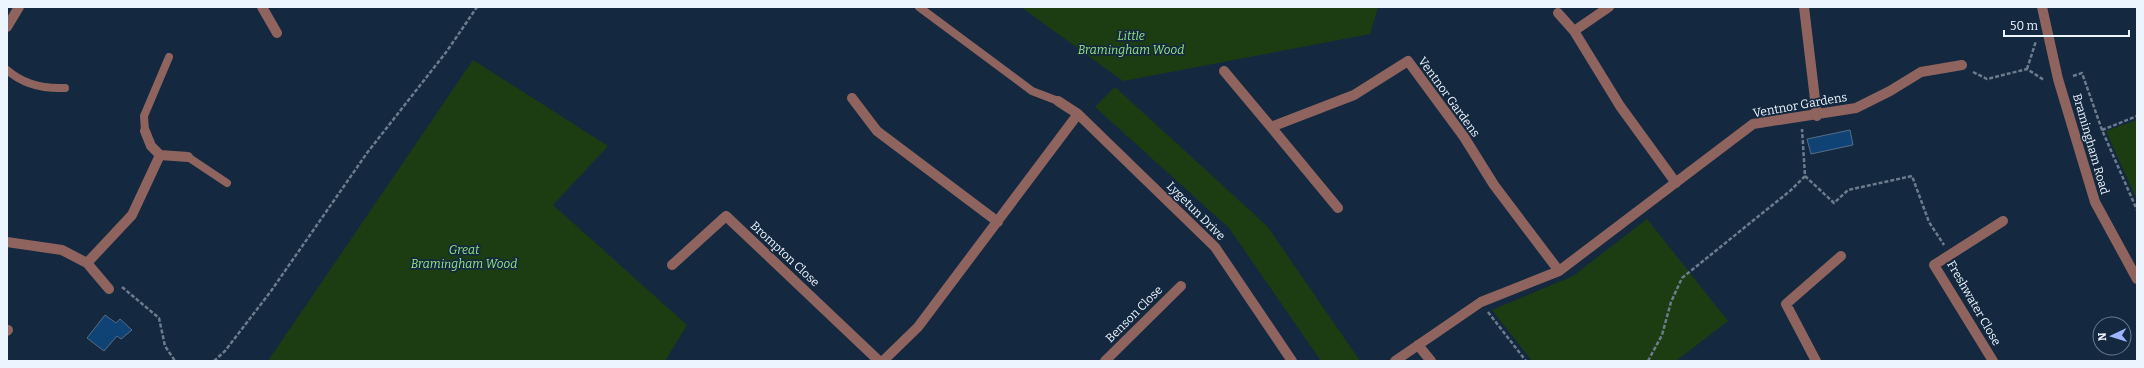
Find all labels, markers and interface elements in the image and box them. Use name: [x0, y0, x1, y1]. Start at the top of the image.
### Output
scale bar: [2004, 12, 2129, 38]
text: 50 m: [2010, 19, 2039, 33]
park label: Little Bramingham Wood: [1078, 29, 1184, 57]
street label: Ventnor Gardens: [1415, 54, 1483, 140]
street label: Ventnor Gardens: [1752, 90, 1848, 120]
street label: Bramingham Road: [2070, 92, 2112, 196]
street label: Lygetun Drive: [1164, 179, 1228, 243]
street label: Brompton Close: [748, 218, 822, 290]
park label: Great Bramingham Wood: [411, 243, 517, 271]
street label: Freshwater Close: [1944, 258, 2004, 348]
street label: Benson Close: [1103, 283, 1165, 345]
north arrow: [2092, 316, 2132, 356]
text: N: [2096, 331, 2109, 341]

